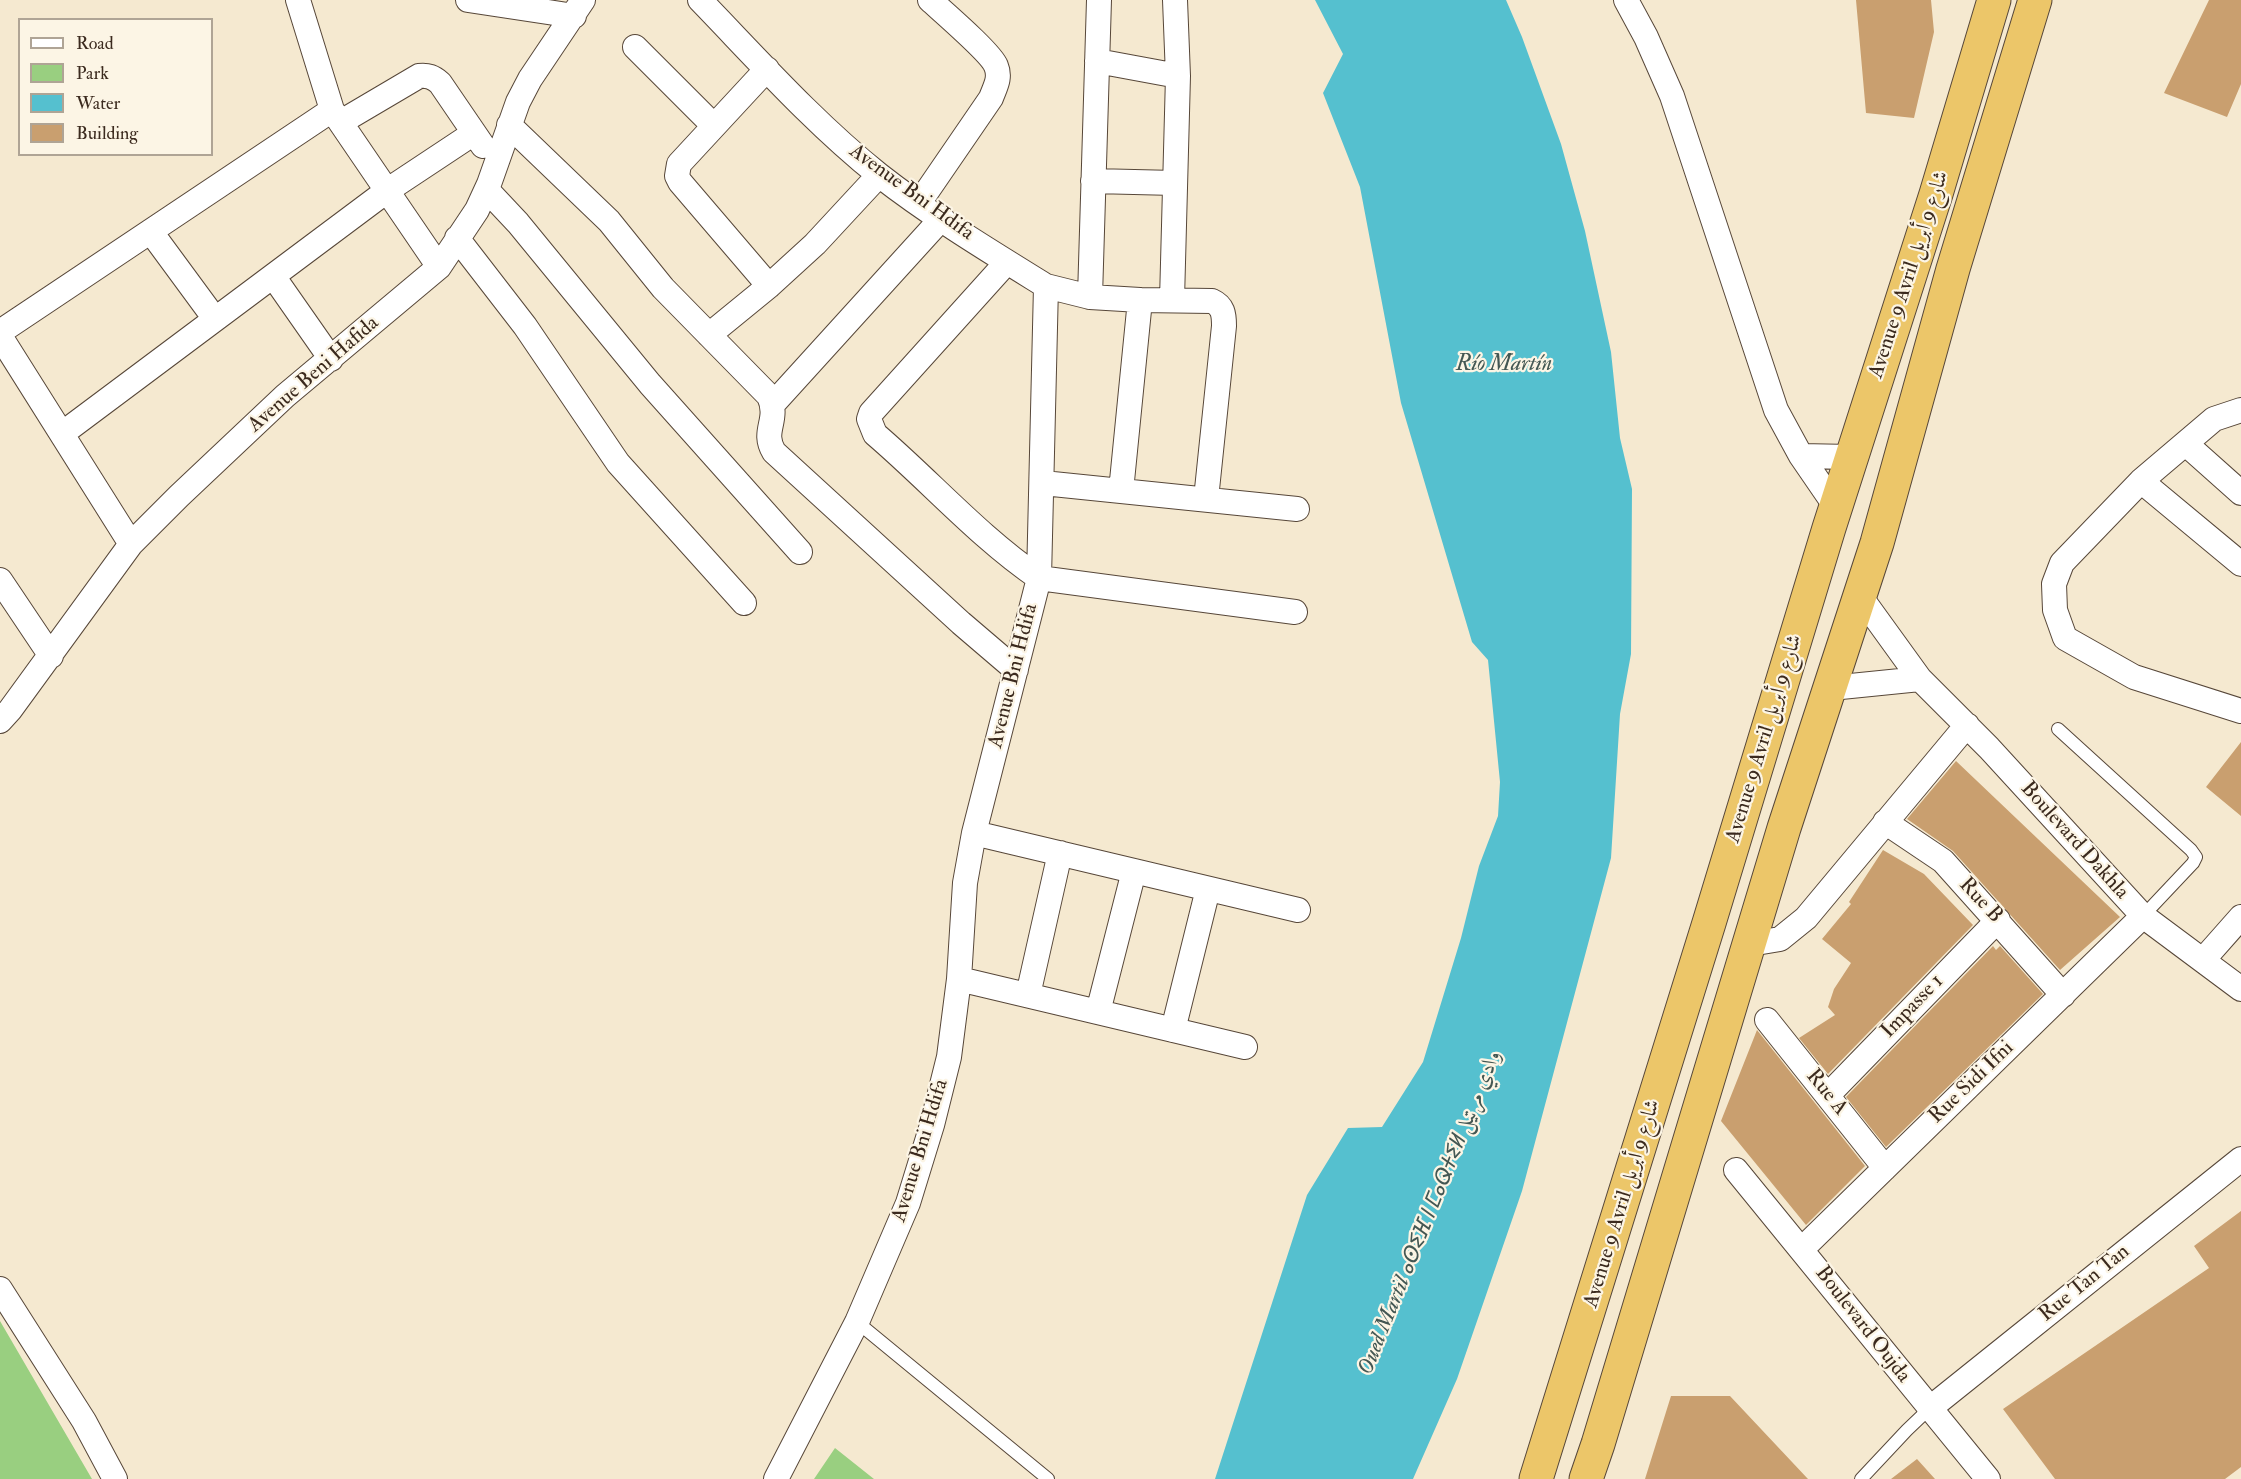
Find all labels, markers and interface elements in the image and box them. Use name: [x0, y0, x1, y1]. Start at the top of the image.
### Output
legend: [18, 18, 213, 156]
text: Road: [76, 32, 114, 55]
text: Park: [76, 62, 109, 85]
text: Water: [76, 92, 120, 115]
text: Building: [76, 122, 138, 145]
street label: Avenue Bni Hdifa: [844, 139, 978, 247]
street label: Avenue 9 Avril شارع 9 أبريل: [1865, 168, 1955, 382]
street label: Avenue Beni Hafida: [243, 311, 385, 439]
water label: Río Martín: [1456, 352, 1552, 378]
street label: Avenue Bni Hdifa: [984, 601, 1044, 751]
street label: Avenue 9 Avril شارع 9 أبريل: [1721, 632, 1809, 846]
street label: Boulevard Dakhla: [2015, 777, 2133, 905]
street label: Rue B: [1953, 873, 2007, 929]
street label: Impasse 1: [1876, 970, 1950, 1044]
street label: Rue Sidi Ifni: [1924, 1036, 2020, 1130]
water label: Oued Martil ⴰⵙⵉⴼ ⵏ ⵎⴰⵕⵜⵉⵍ وادي مرتيل: [1354, 1047, 1508, 1379]
street label: Rue A: [1800, 1065, 1852, 1121]
street label: Avenue Bni Hdifa: [887, 1077, 955, 1225]
street label: Avenue 9 Avril شارع 9 أبريل: [1579, 1097, 1667, 1311]
street label: Rue Tan Tan: [2035, 1240, 2135, 1328]
street label: Boulevard Oujda: [1809, 1262, 1915, 1388]

